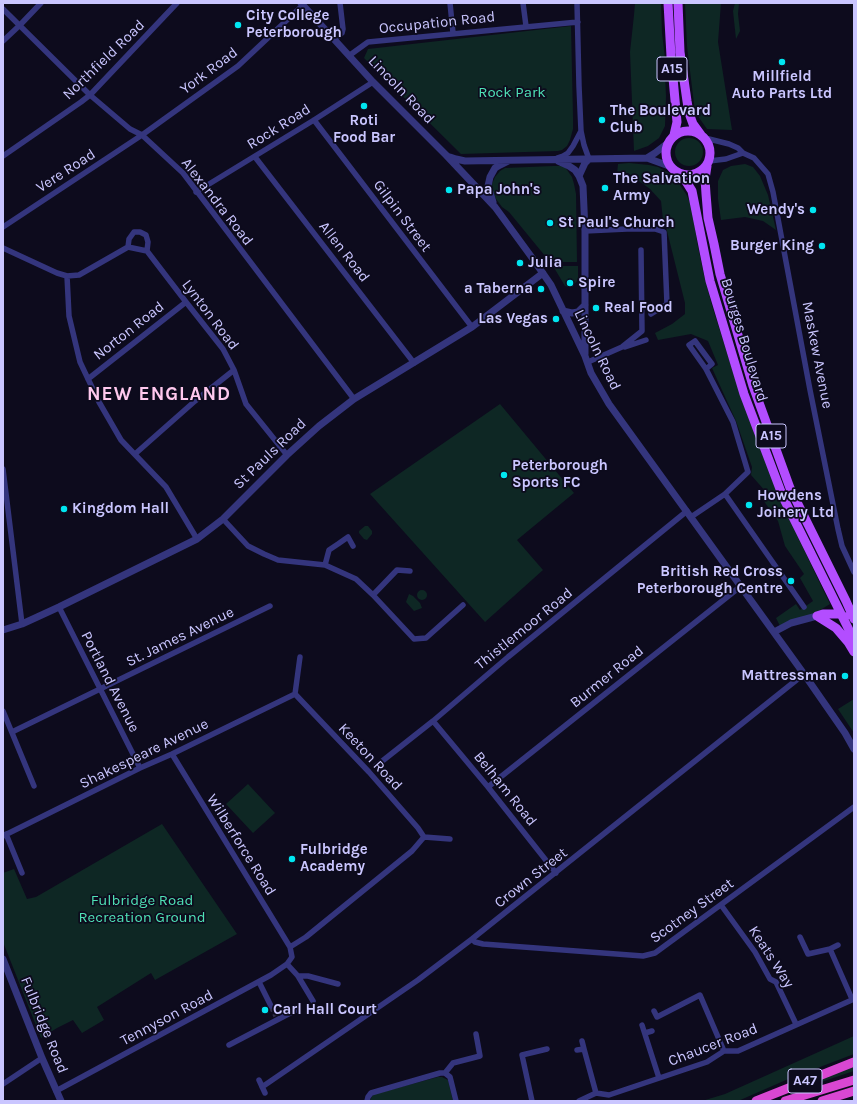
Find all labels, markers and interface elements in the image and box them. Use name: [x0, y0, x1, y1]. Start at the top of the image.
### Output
place label: City College Peterborough: [246, 7, 342, 42]
street label: Occupation Road: [378, 8, 496, 38]
street label: Northfield Road: [59, 16, 149, 104]
marker: City College Peterborough: [233, 20, 243, 30]
street label: York Road: [177, 44, 241, 98]
street label: Lincoln Road: [364, 52, 438, 128]
road number: A15: [657, 57, 687, 81]
marker: Millfield Auto Parts Ltd: [777, 57, 787, 67]
place label: Millfield Auto Parts Ltd: [732, 68, 832, 103]
park label: Rock Park: [478, 84, 546, 102]
street label: Rock Road: [244, 100, 314, 154]
marker: Roti Food Bar: [359, 101, 369, 111]
place label: The Boulevard Club: [610, 102, 711, 137]
place label: Roti Food Bar: [333, 112, 395, 147]
marker: The Boulevard Club: [597, 115, 607, 125]
street label: Vere Road: [33, 145, 99, 197]
street label: Alexandra Road: [177, 155, 257, 249]
place label: The Salvation Army: [613, 170, 710, 205]
street label: Gilpin Street: [369, 176, 435, 256]
place label: Papa John's: [457, 181, 541, 199]
marker: The Salvation Army: [600, 183, 610, 193]
marker: Papa John's: [444, 185, 454, 195]
place label: Wendy's: [747, 201, 805, 219]
marker: Wendy's: [808, 205, 818, 215]
place label: St Paul's Church: [558, 214, 675, 232]
street label: Allen Road: [315, 218, 373, 286]
marker: St Paul's Church: [545, 218, 555, 228]
place label: Burger King: [730, 237, 814, 255]
marker: Burger King: [817, 241, 827, 251]
place label: Julia: [528, 254, 562, 272]
marker: Julia: [515, 258, 525, 268]
place label: Spire: [578, 274, 615, 292]
street label: Lynton Road: [178, 276, 242, 354]
street label: Bourges Boulevard: [717, 276, 771, 404]
marker: Spire: [565, 278, 575, 288]
place label: a Taberna: [464, 280, 533, 298]
marker: a Taberna: [536, 284, 546, 294]
street label: Norton Road: [90, 298, 168, 364]
place label: Real Food: [604, 299, 673, 317]
street label: Maskew Avenue: [798, 300, 836, 410]
marker: Real Food: [591, 303, 601, 313]
street label: Lincoln Road: [570, 307, 624, 393]
place label: Las Vegas: [478, 310, 548, 328]
marker: Las Vegas: [551, 314, 561, 324]
district label: NEW ENGLAND: [87, 384, 231, 406]
street label: St Pauls Road: [230, 415, 310, 493]
road number: A15: [756, 424, 786, 448]
place label: Peterborough Sports FC: [512, 457, 608, 492]
marker: Peterborough Sports FC: [499, 470, 509, 480]
place label: Howdens Joinery Ltd: [757, 487, 834, 522]
place label: Kingdom Hall: [72, 500, 169, 518]
marker: Howdens Joinery Ltd: [744, 500, 754, 510]
marker: Kingdom Hall: [59, 504, 69, 514]
place label: British Red Cross Peterborough Centre: [637, 563, 783, 598]
marker: British Red Cross Peterborough Centre: [786, 576, 796, 586]
street label: Thistlemoor Road: [472, 584, 576, 674]
street label: St. James Avenue: [123, 603, 237, 671]
street label: Portland Avenue: [77, 629, 143, 735]
street label: Burmer Road: [567, 642, 647, 712]
place label: Mattressman: [741, 667, 837, 685]
marker: Mattressman: [840, 671, 850, 681]
street label: Shakespeare Avenue: [77, 715, 211, 793]
street label: Keeton Road: [334, 720, 406, 794]
street label: Belham Road: [469, 748, 541, 830]
street label: Wilberforce Road: [203, 791, 279, 899]
place label: Fulbridge Academy: [300, 841, 368, 876]
street label: Crown Street: [491, 844, 571, 912]
marker: Fulbridge Academy: [287, 854, 297, 864]
street label: Scotney Street: [647, 875, 737, 947]
park label: Fulbridge Road Recreation Ground: [78, 892, 206, 927]
street label: Keats Way: [744, 923, 798, 991]
street label: Fulbridge Road: [16, 974, 72, 1076]
street label: Tennyson Road: [118, 986, 216, 1050]
place label: Carl Hall Court: [273, 1001, 377, 1019]
marker: Carl Hall Court: [260, 1005, 270, 1015]
street label: Chaucer Road: [666, 1020, 760, 1070]
road number: A47: [788, 1069, 822, 1093]

